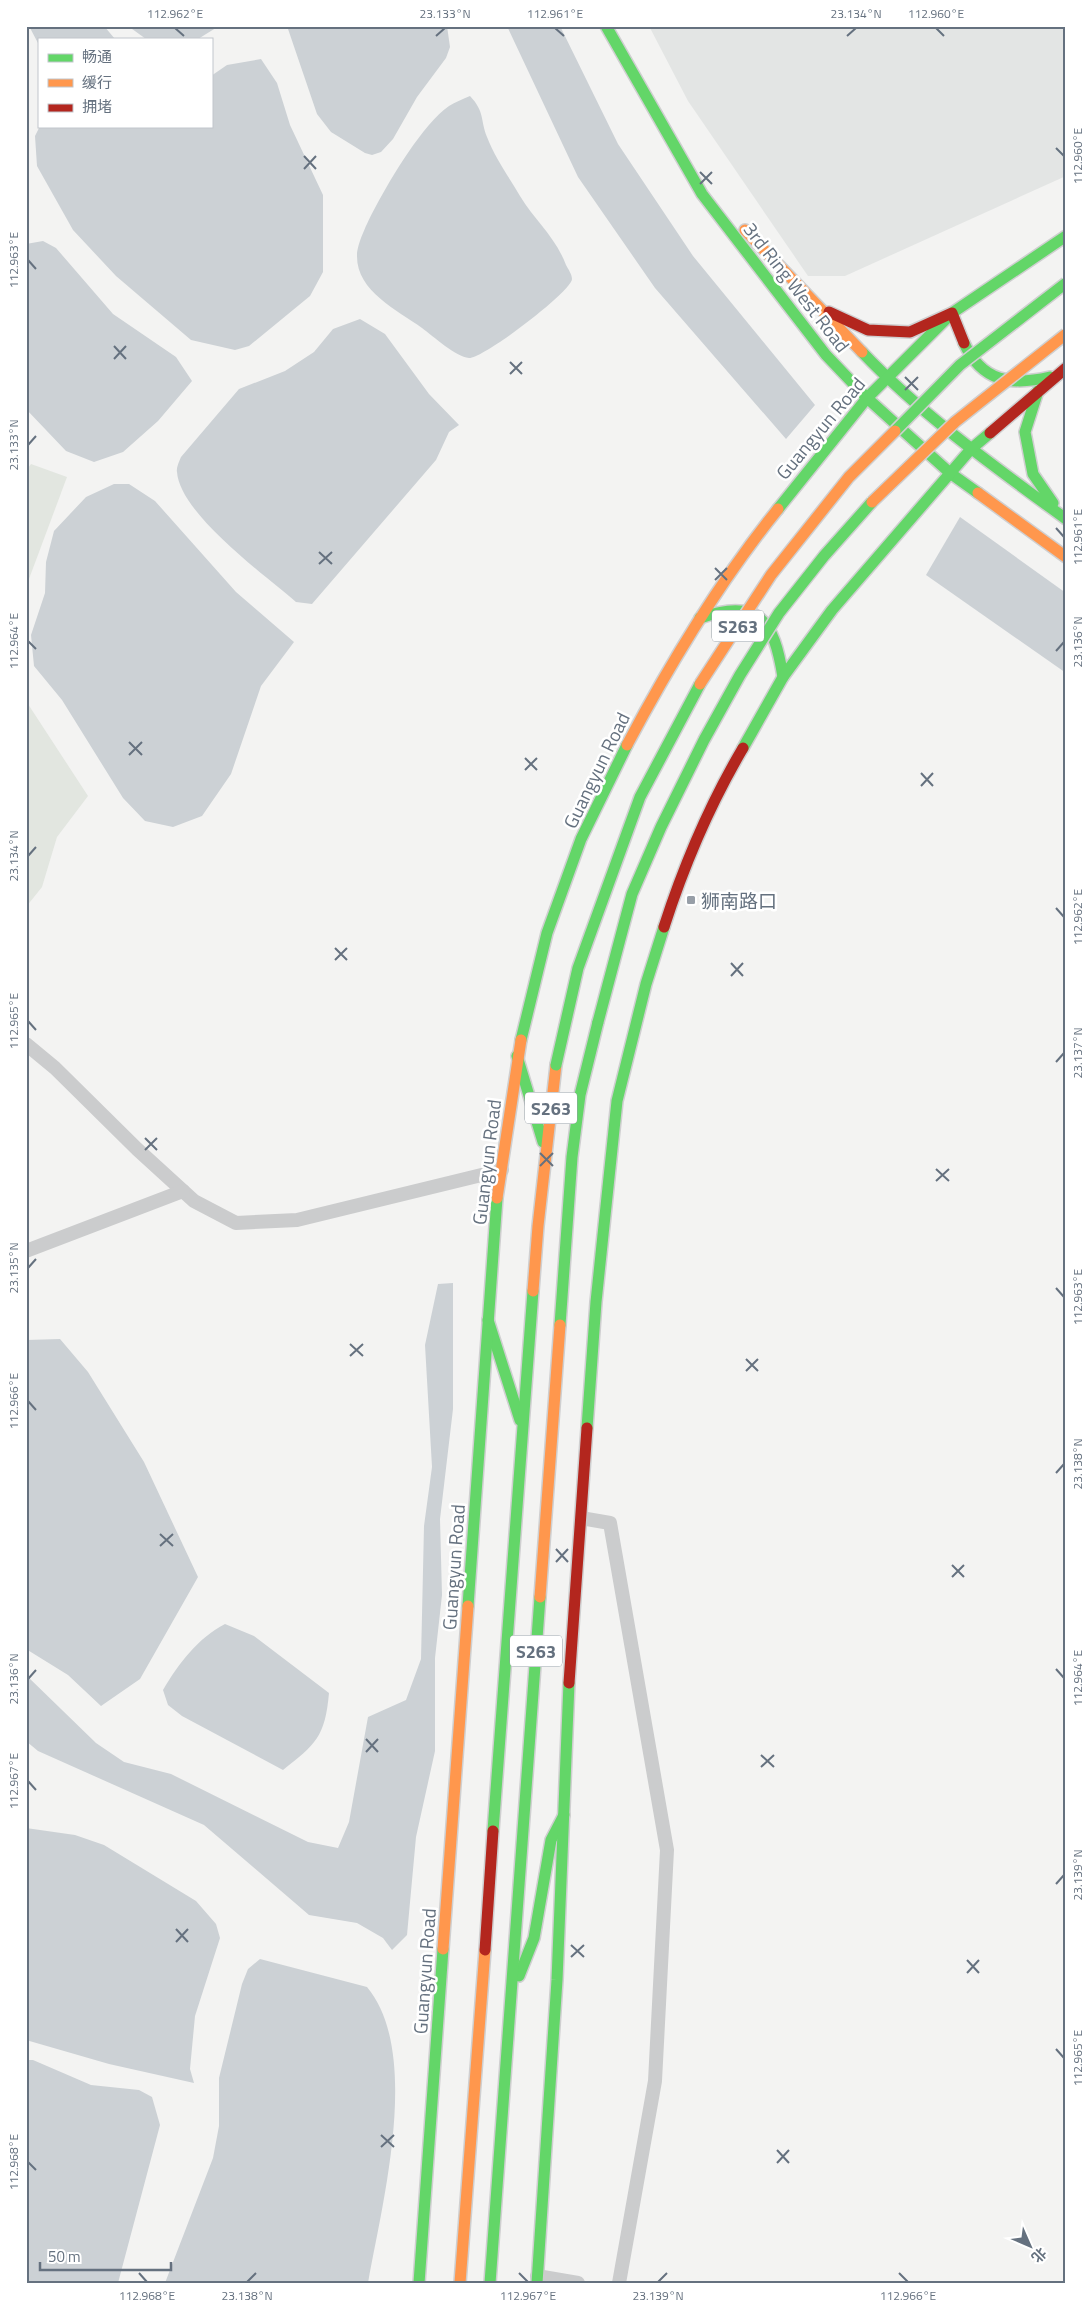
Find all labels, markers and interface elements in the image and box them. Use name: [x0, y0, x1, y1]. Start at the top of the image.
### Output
text: 112.962°E: [147, 4, 203, 23]
text: 23.133°N: [419, 4, 471, 23]
text: 112.961°E: [527, 4, 583, 23]
text: 23.134°N: [830, 4, 882, 23]
text: 112.960°E: [908, 4, 964, 23]
legend: [38, 38, 212, 128]
text: 畅通: [82, 45, 112, 68]
text: 缓行: [82, 71, 112, 94]
text: 拥堵: [82, 95, 112, 118]
text: 112.960°E: [1068, 128, 1087, 184]
street label: 3rd Ring West Road: [737, 216, 857, 358]
text: 112.963°E: [4, 232, 23, 288]
street label: Guangyun Road: [768, 370, 872, 486]
text: 23.133°N: [4, 419, 23, 471]
text: 112.961°E: [1068, 509, 1087, 565]
road number: S263: [712, 610, 764, 642]
text: 112.964°E: [4, 613, 23, 669]
text: 23.136°N: [1068, 616, 1087, 668]
street label: Guangyun Road: [555, 707, 637, 833]
text: 23.134°N: [4, 830, 23, 882]
place label: 狮南路口: [701, 886, 777, 915]
text: 112.962°E: [1068, 889, 1087, 945]
marker: 狮南路口: [685, 894, 697, 906]
text: 112.965°E: [4, 993, 23, 1049]
text: 23.137°N: [1068, 1027, 1087, 1079]
road number: S263: [525, 1092, 577, 1124]
street label: Guangyun Road: [464, 1098, 508, 1226]
text: 23.135°N: [4, 1242, 23, 1294]
text: 112.963°E: [1068, 1269, 1087, 1325]
text: 112.966°E: [4, 1373, 23, 1429]
text: 23.138°N: [1068, 1438, 1087, 1490]
street label: Guangyun Road: [434, 1503, 472, 1631]
road number: S263: [510, 1635, 562, 1666]
text: 112.964°E: [1068, 1650, 1087, 1706]
text: 23.136°N: [4, 1653, 23, 1705]
text: 112.967°E: [4, 1753, 23, 1809]
text: 23.139°N: [1068, 1849, 1087, 1901]
street label: Guangyun Road: [405, 1907, 443, 2035]
text: 112.965°E: [1068, 2030, 1087, 2086]
text: 112.968°E: [4, 2134, 23, 2190]
north arrow: [1004, 2222, 1054, 2272]
scale bar: [40, 2239, 171, 2271]
text: 北: [1027, 2243, 1052, 2268]
text: 50 m: [48, 2245, 81, 2268]
text: 112.968°E: [119, 2286, 175, 2305]
text: 23.138°N: [221, 2286, 273, 2305]
text: 112.967°E: [500, 2286, 556, 2305]
text: 23.139°N: [632, 2286, 684, 2305]
text: 112.966°E: [880, 2286, 936, 2305]

